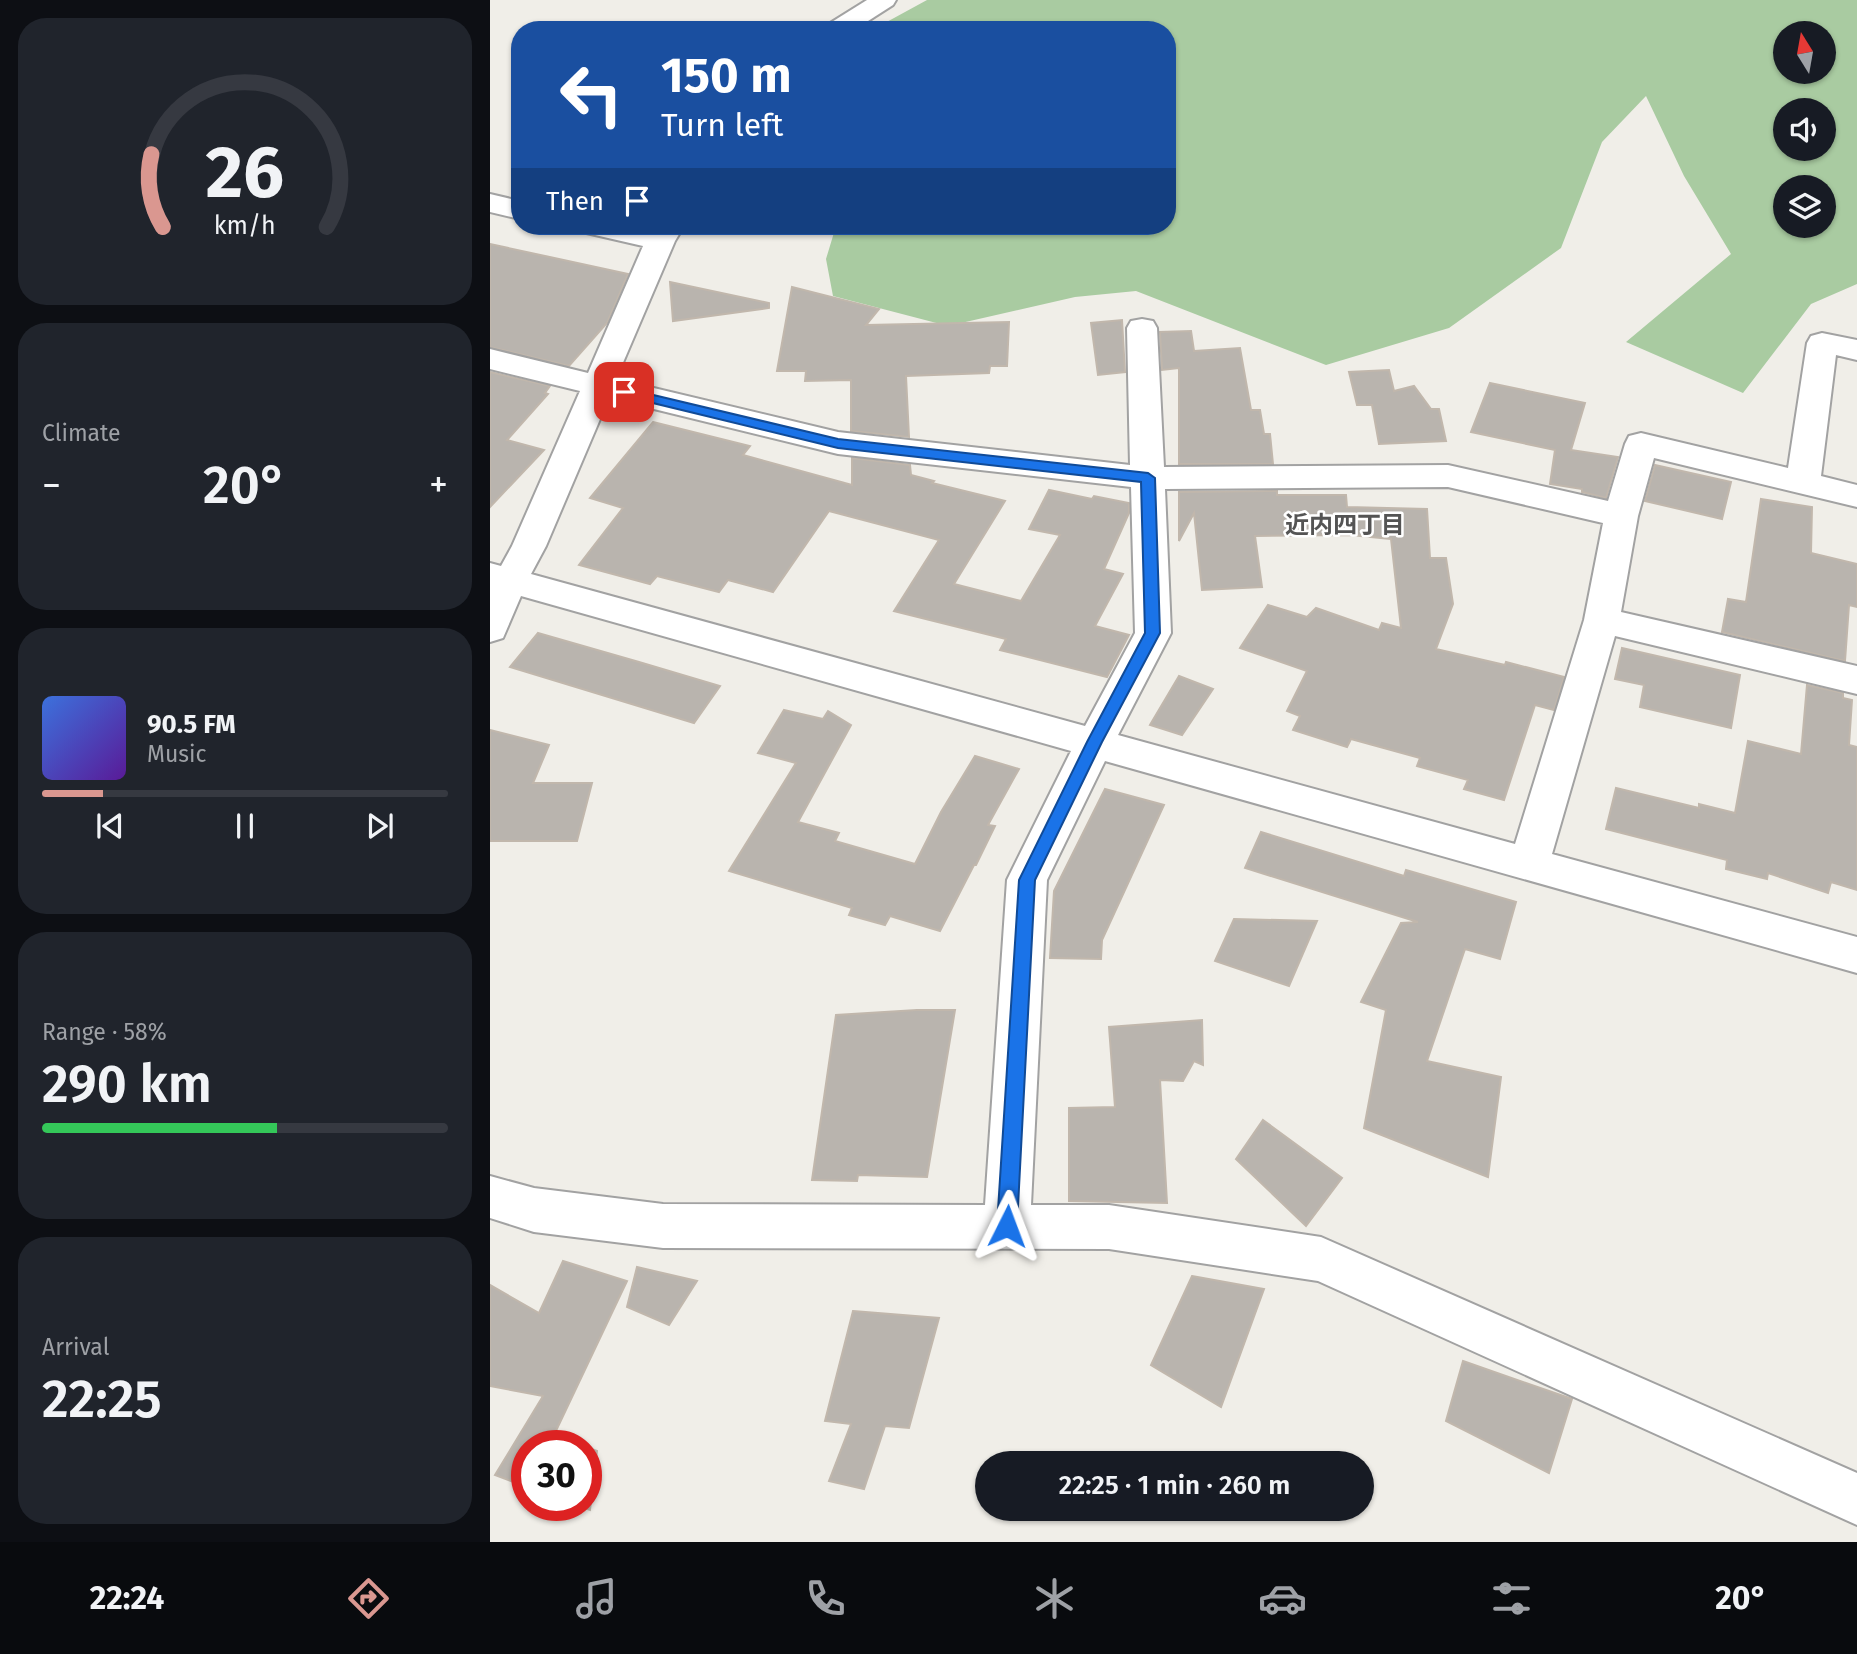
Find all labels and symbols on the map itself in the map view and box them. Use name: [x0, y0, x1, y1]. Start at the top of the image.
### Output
north arrow: [1773, 21, 1836, 84]
pin: [594, 362, 654, 422]
district label: 近内四丁目: [1285, 511, 1405, 539]
position arrow: [970, 1189, 1044, 1263]
speed limit sign: 30: [511, 1430, 602, 1521]

